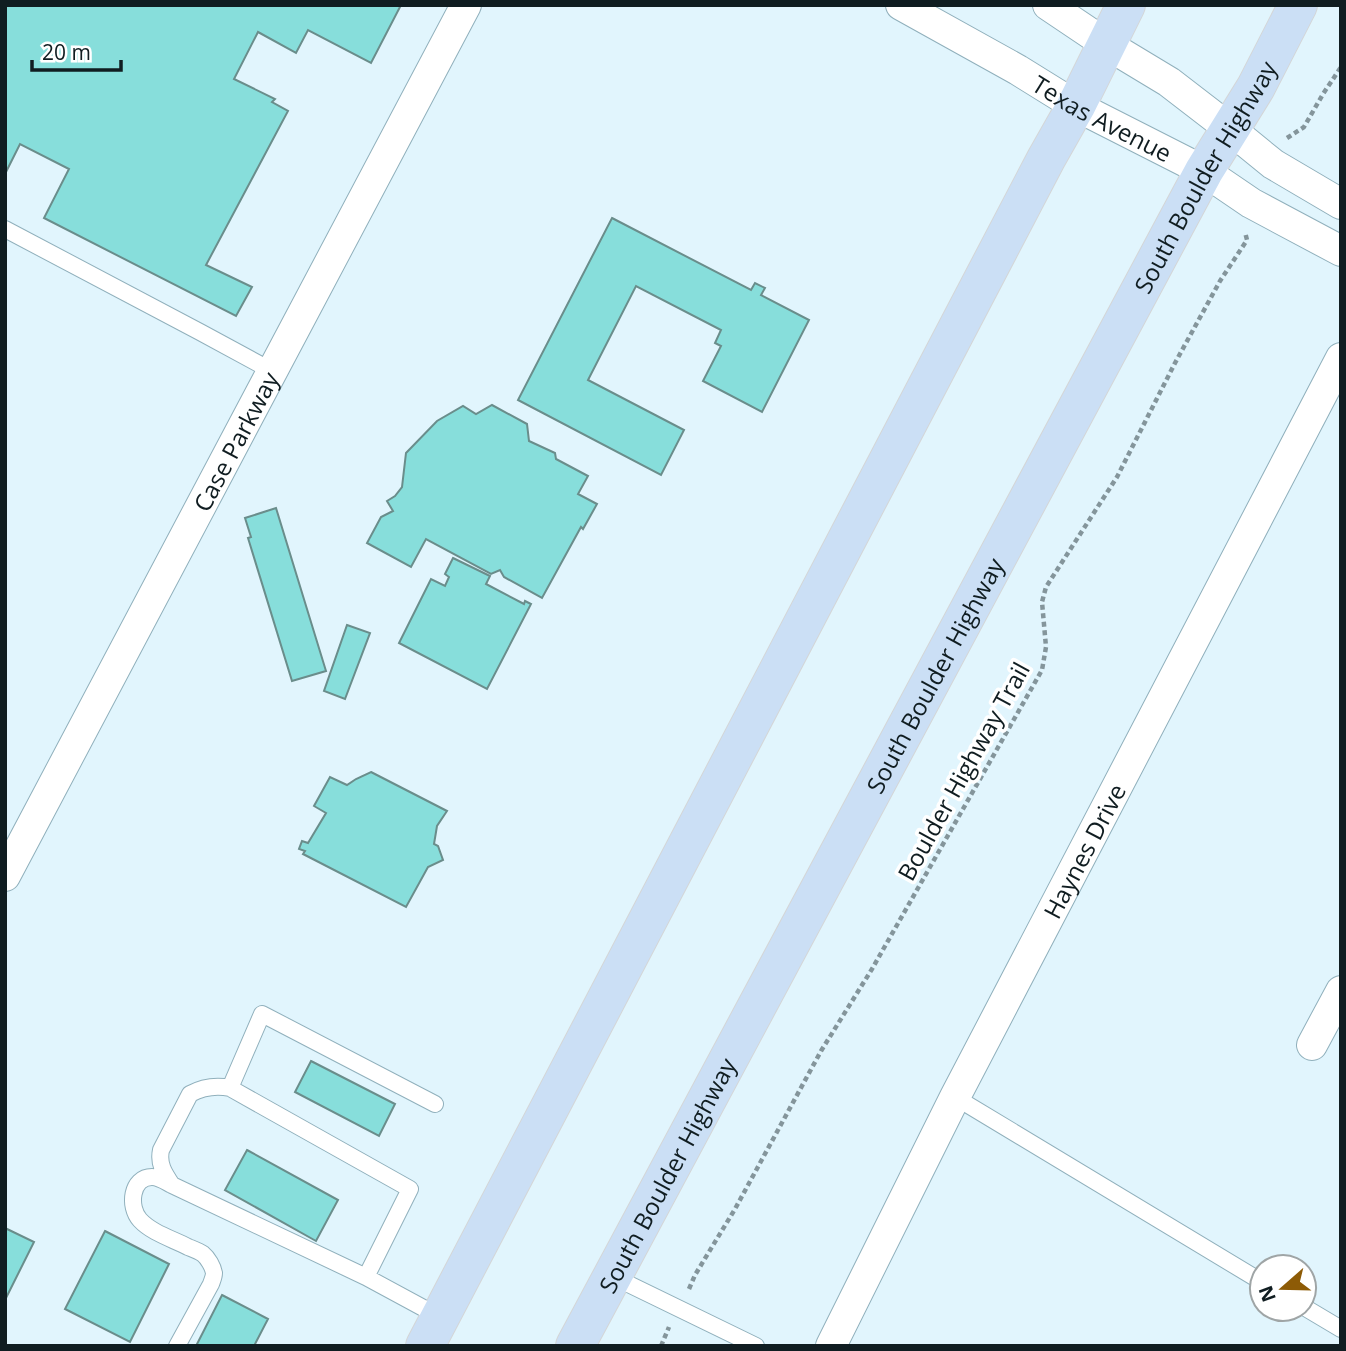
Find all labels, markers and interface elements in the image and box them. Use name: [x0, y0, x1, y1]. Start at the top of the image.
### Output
scale bar: [32, 28, 121, 72]
text: 20 m: [42, 38, 91, 66]
street label: South Boulder Highway: [1125, 54, 1284, 299]
street label: Texas Avenue: [1026, 67, 1178, 169]
street label: Case Parkway: [185, 365, 286, 517]
street label: South Boulder Highway: [858, 551, 1011, 798]
street label: Boulder Highway Trail: [889, 656, 1037, 886]
street label: Haynes Drive: [1035, 778, 1132, 924]
street label: South Boulder Highway: [590, 1051, 743, 1298]
north arrow: [1248, 1253, 1318, 1323]
text: N: [1252, 1282, 1282, 1306]

